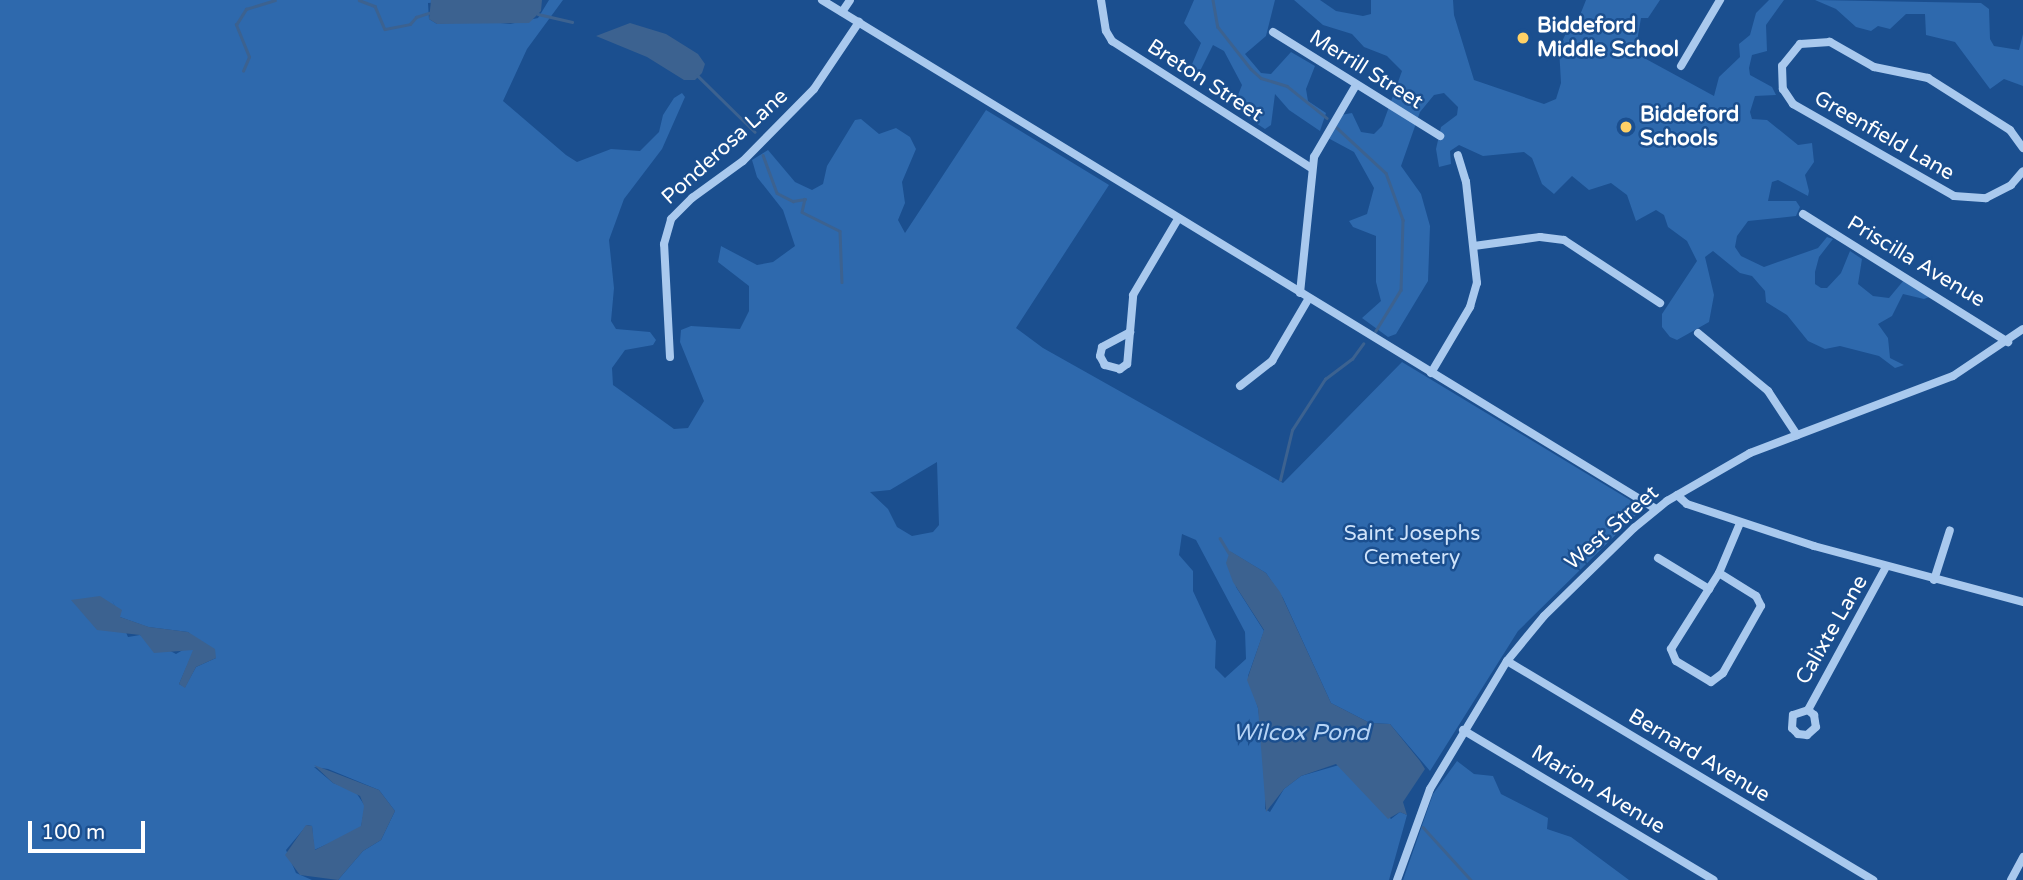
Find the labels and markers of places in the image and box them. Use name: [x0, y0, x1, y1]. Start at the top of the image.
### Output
place label: Biddeford Middle School: [1537, 13, 1679, 63]
marker: Biddeford Middle School: [1515, 30, 1531, 46]
place label: Biddeford Schools: [1640, 102, 1739, 152]
marker: Biddeford Schools: [1618, 119, 1634, 135]

